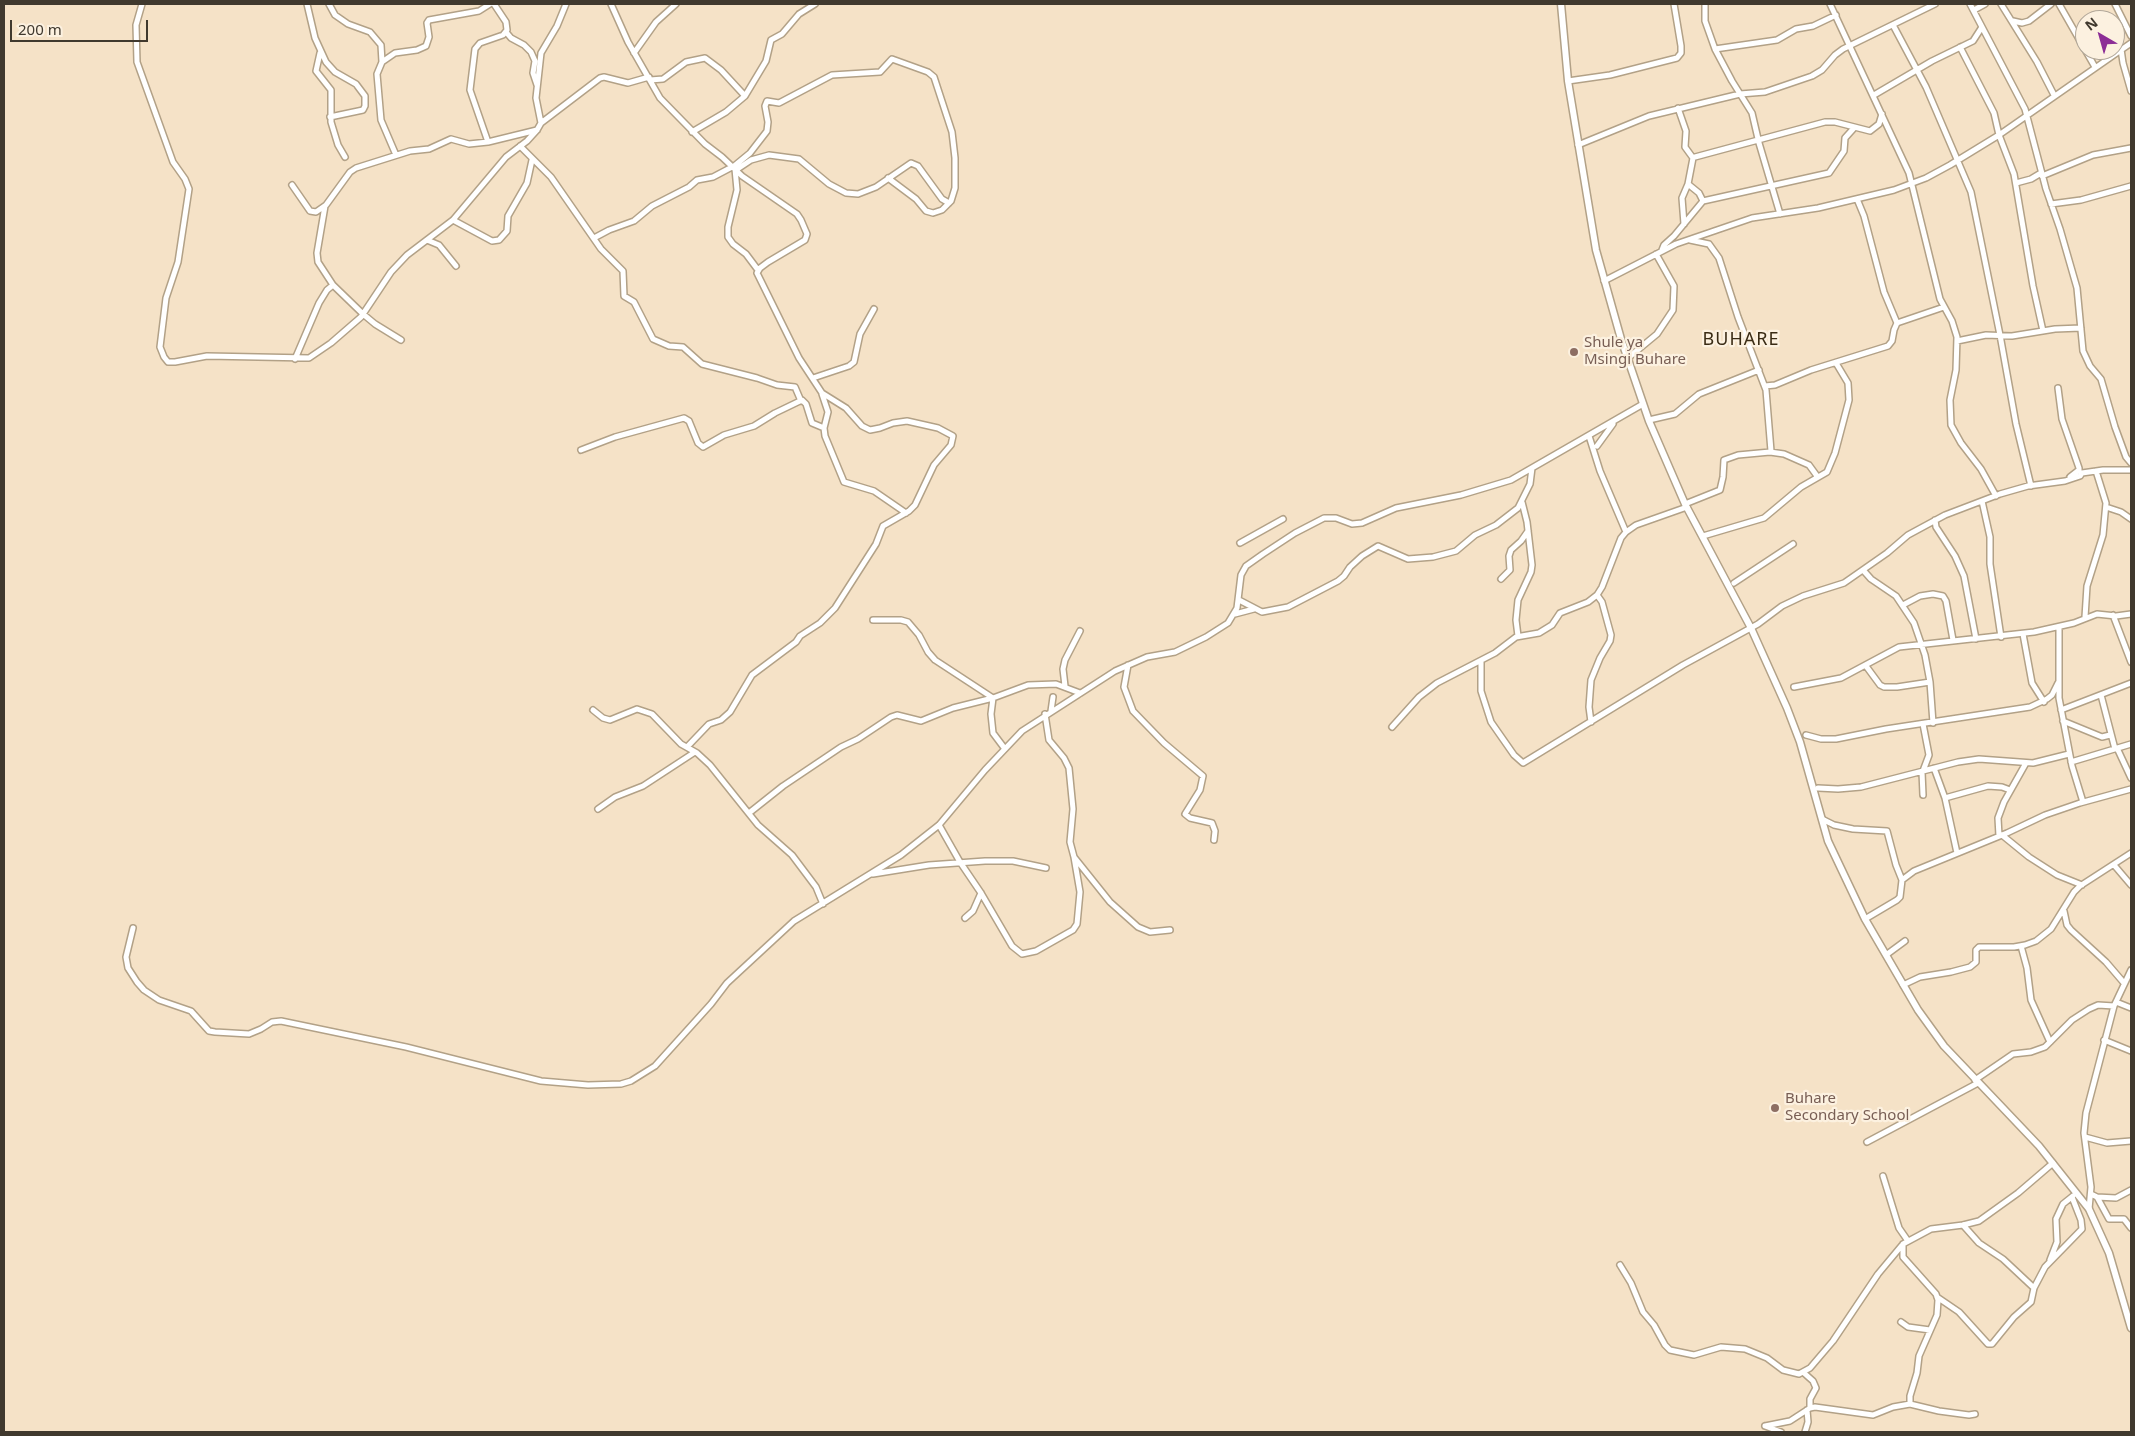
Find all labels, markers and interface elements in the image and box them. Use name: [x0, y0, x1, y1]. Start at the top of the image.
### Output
scale bar: [12, 10, 150, 42]
north arrow: [2075, 10, 2125, 60]
text: N: [2081, 13, 2101, 35]
text: 200 m: [18, 19, 62, 39]
district label: BUHARE: [1702, 329, 1780, 351]
place label: Shule ya Msingi Buhare: [1584, 334, 1686, 369]
marker: Shule ya Msingi Buhare: [1568, 346, 1580, 358]
place label: Buhare Secondary School: [1785, 1090, 1909, 1125]
marker: Buhare Secondary School: [1769, 1102, 1781, 1114]

